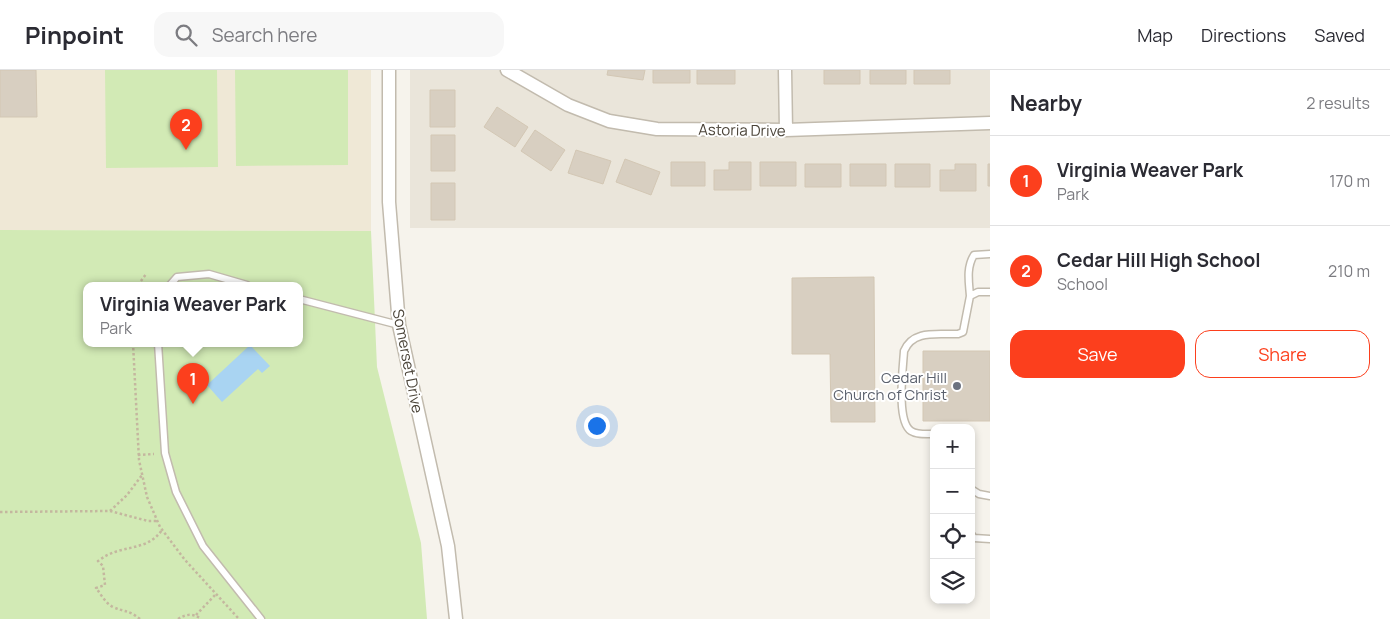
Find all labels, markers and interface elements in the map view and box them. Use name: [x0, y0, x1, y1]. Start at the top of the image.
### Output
search box: [154, 12, 504, 57]
text: Pinpoint: [25, 18, 124, 51]
icon: search: [172, 21, 200, 49]
text: Search here: [212, 22, 317, 48]
text: Map: [1137, 23, 1173, 47]
text: Directions: [1201, 23, 1286, 47]
text: Saved: [1314, 23, 1365, 47]
text: Nearby: [1010, 89, 1082, 117]
text: 2 results: [1306, 92, 1370, 114]
pin: 2: [170, 109, 202, 150]
street label: Astoria Drive: [698, 119, 786, 141]
text: Virginia Weaver Park: [1057, 157, 1243, 183]
text: 1: [1022, 170, 1030, 192]
text: 170 m: [1329, 170, 1370, 192]
text: Park: [1057, 183, 1089, 205]
text: Cedar Hill High School: [1057, 247, 1261, 273]
text: 2: [1021, 260, 1031, 282]
text: 210 m: [1328, 260, 1370, 282]
text: School: [1057, 273, 1108, 295]
popup: [83, 282, 303, 347]
text: Virginia Weaver Park: [100, 291, 286, 317]
street label: Somerset Drive: [388, 307, 428, 415]
text: Park: [100, 317, 132, 339]
button: Save: [1010, 330, 1185, 378]
button: Share: [1195, 330, 1370, 378]
pin: 1: [177, 363, 209, 404]
place label: Cedar Hill Church of Christ: [833, 367, 947, 405]
marker: Cedar Hill Church of Christ: [951, 380, 963, 392]
your location: [584, 413, 610, 439]
map controls: [930, 424, 975, 604]
button: +: [930, 424, 975, 469]
button: −: [930, 469, 975, 514]
button: locate: [930, 514, 975, 559]
button: layers: [930, 559, 975, 604]

